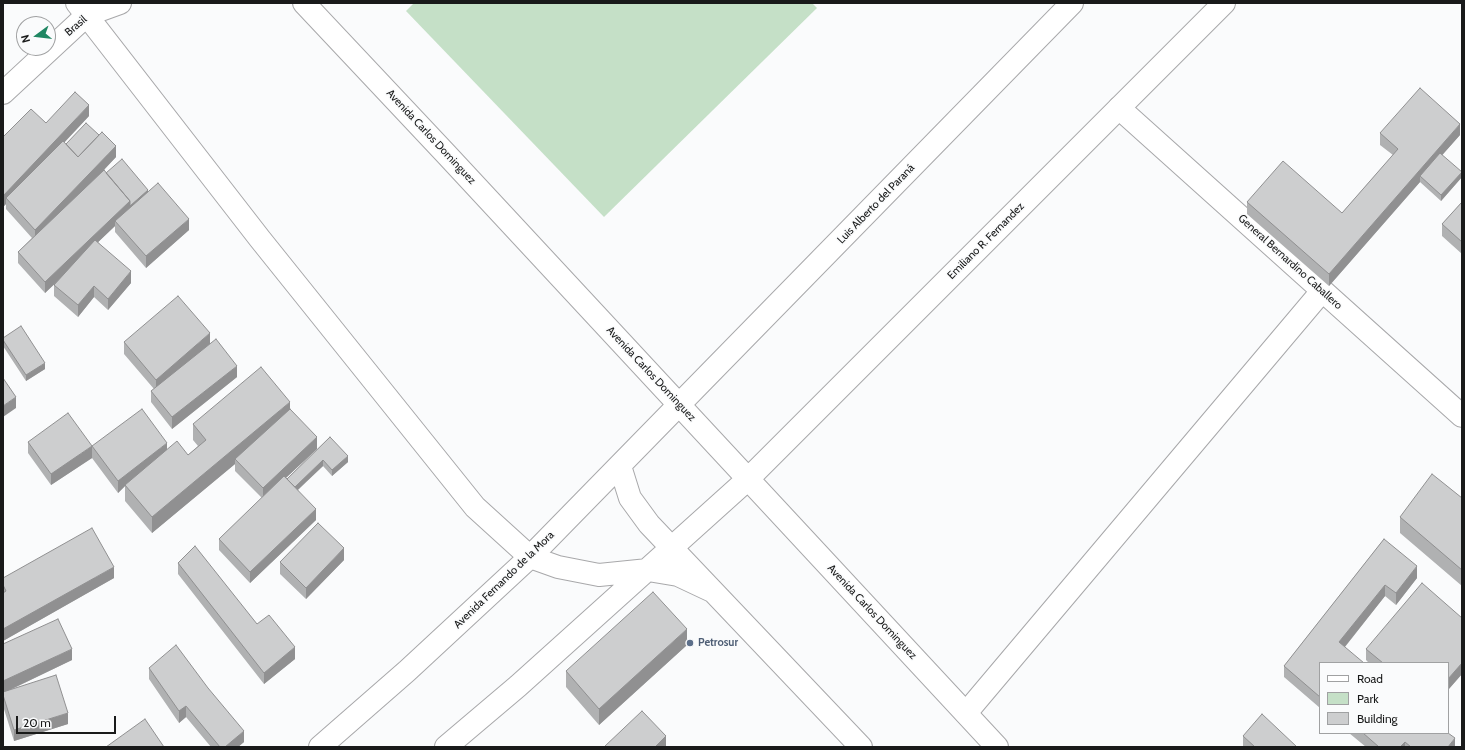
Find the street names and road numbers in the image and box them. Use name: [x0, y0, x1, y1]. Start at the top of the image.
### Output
street label: Brasil: [62, 13, 90, 39]
street label: Avenida Carlos Dominguez: [384, 87, 478, 187]
street label: Luis Alberto del Paraná: [835, 161, 917, 247]
street label: Emiliano R. Fernandez: [945, 200, 1027, 282]
street label: General Bernardino Caballero: [1235, 212, 1345, 312]
street label: Avenida Carlos Dominguez: [604, 324, 698, 424]
street label: Avenida Fernando de la Mora: [451, 529, 557, 631]
street label: Avenida Carlos Dominguez: [825, 562, 919, 662]

